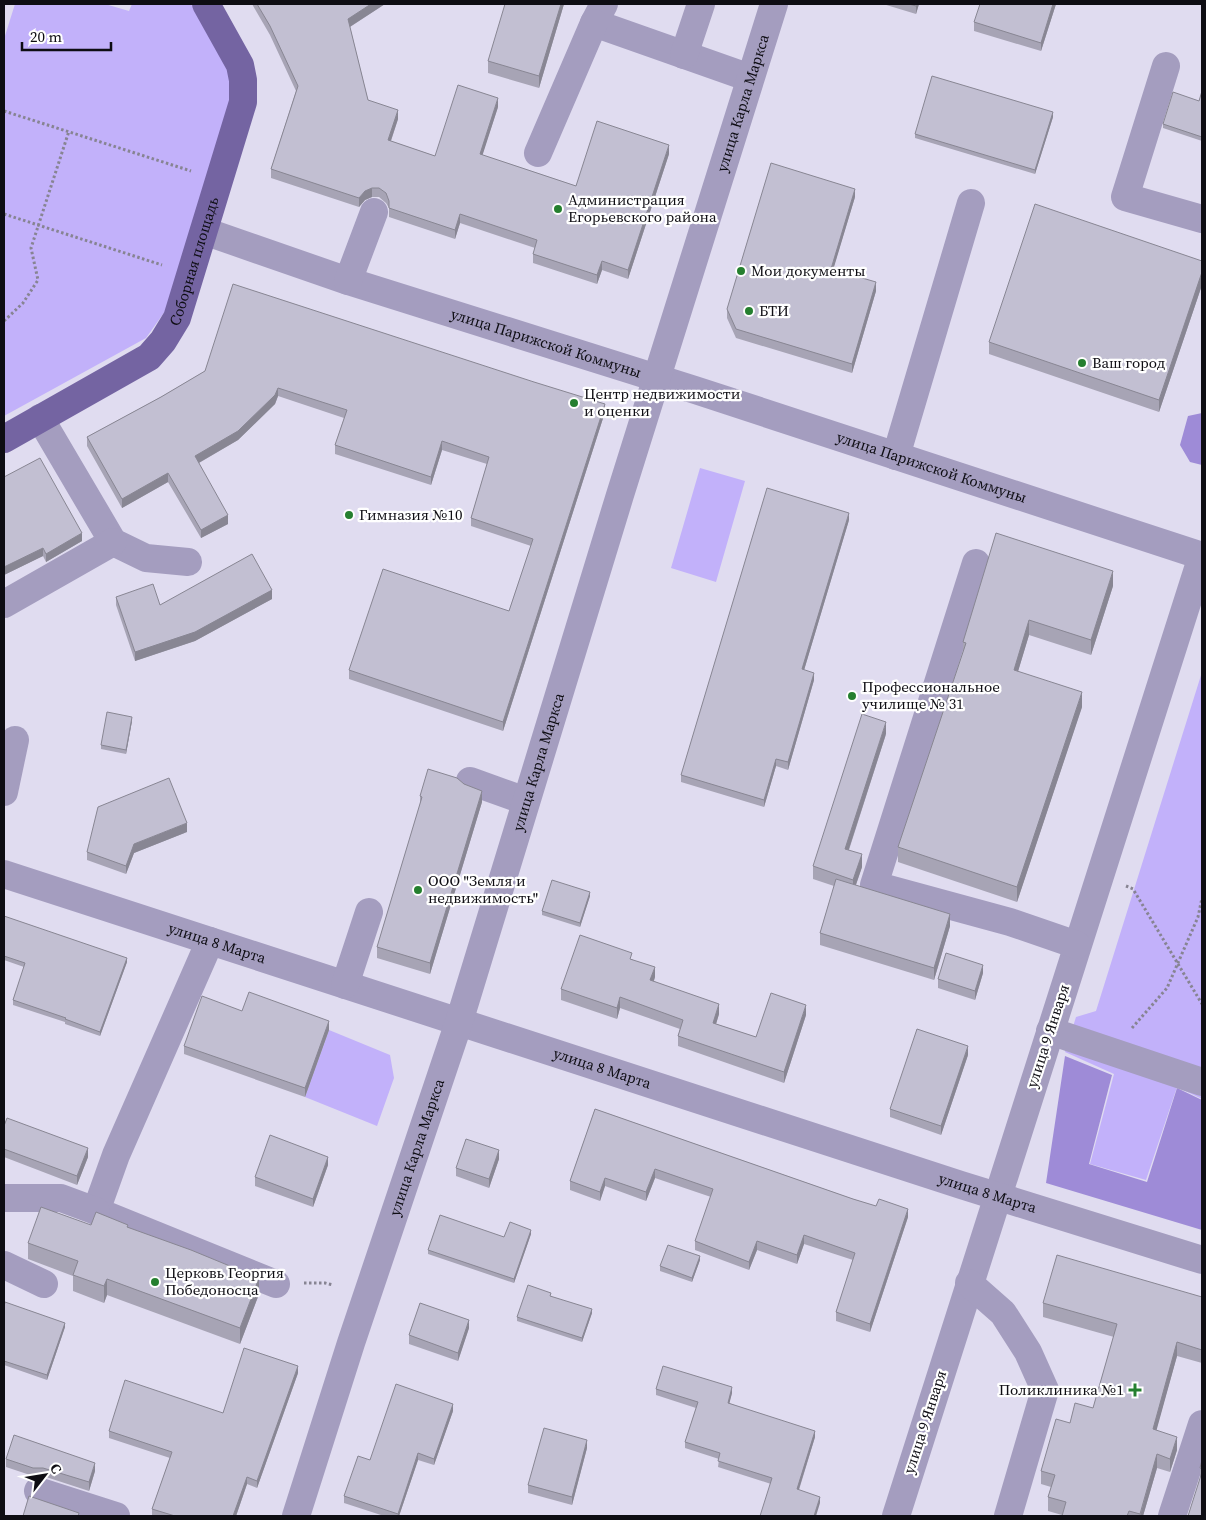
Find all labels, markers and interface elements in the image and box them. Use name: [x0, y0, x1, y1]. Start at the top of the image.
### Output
scale bar: [22, 20, 111, 52]
text: 20 m: [30, 26, 62, 47]
street label: улица Карла Маркса: [711, 31, 774, 175]
place label: Администрация Егорьевского района: [568, 189, 717, 227]
street label: Соборная площадь: [164, 194, 224, 330]
marker: Администрация Егорьевского района: [552, 203, 564, 215]
place label: Мои документы: [751, 260, 866, 281]
marker: Мои документы: [735, 265, 747, 277]
place label: БТИ: [759, 300, 789, 321]
street label: улица Парижской Коммуны: [448, 303, 644, 383]
marker: БТИ: [743, 305, 755, 317]
place label: Ваш город: [1092, 352, 1166, 373]
marker: Ваш город: [1076, 357, 1088, 369]
place label: Центр недвижимости и оценки: [584, 383, 741, 421]
marker: Центр недвижимости и оценки: [568, 397, 580, 409]
street label: улица Парижской Коммуны: [834, 426, 1029, 508]
place label: Гимназия №10: [359, 504, 463, 525]
marker: Гимназия №10: [343, 509, 355, 521]
place label: Профессиональное училище № 31: [862, 676, 1000, 714]
street label: улица Карла Маркса: [507, 690, 569, 834]
marker: Профессиональное училище № 31: [846, 690, 858, 702]
place label: ООО "Земля и недвижимость": [428, 870, 538, 908]
marker: ООО "Земля и недвижимость": [412, 884, 424, 896]
street label: улица 8 Марта: [166, 917, 269, 969]
street label: улица 9 Января: [1021, 981, 1074, 1090]
street label: улица 8 Марта: [551, 1042, 654, 1094]
street label: улица Карла Маркса: [384, 1075, 449, 1218]
street label: улица 8 Марта: [936, 1167, 1040, 1218]
place label: Церковь Георгия Победоносца: [165, 1262, 284, 1300]
marker: Церковь Георгия Победоносца: [149, 1276, 161, 1288]
street label: улица 9 Января: [898, 1367, 951, 1476]
place label: Поликлиника №1: [999, 1379, 1124, 1400]
marker: Поликлиника №1: [1128, 1383, 1142, 1397]
north arrow: [20, 1450, 70, 1500]
text: С: [45, 1459, 67, 1477]

